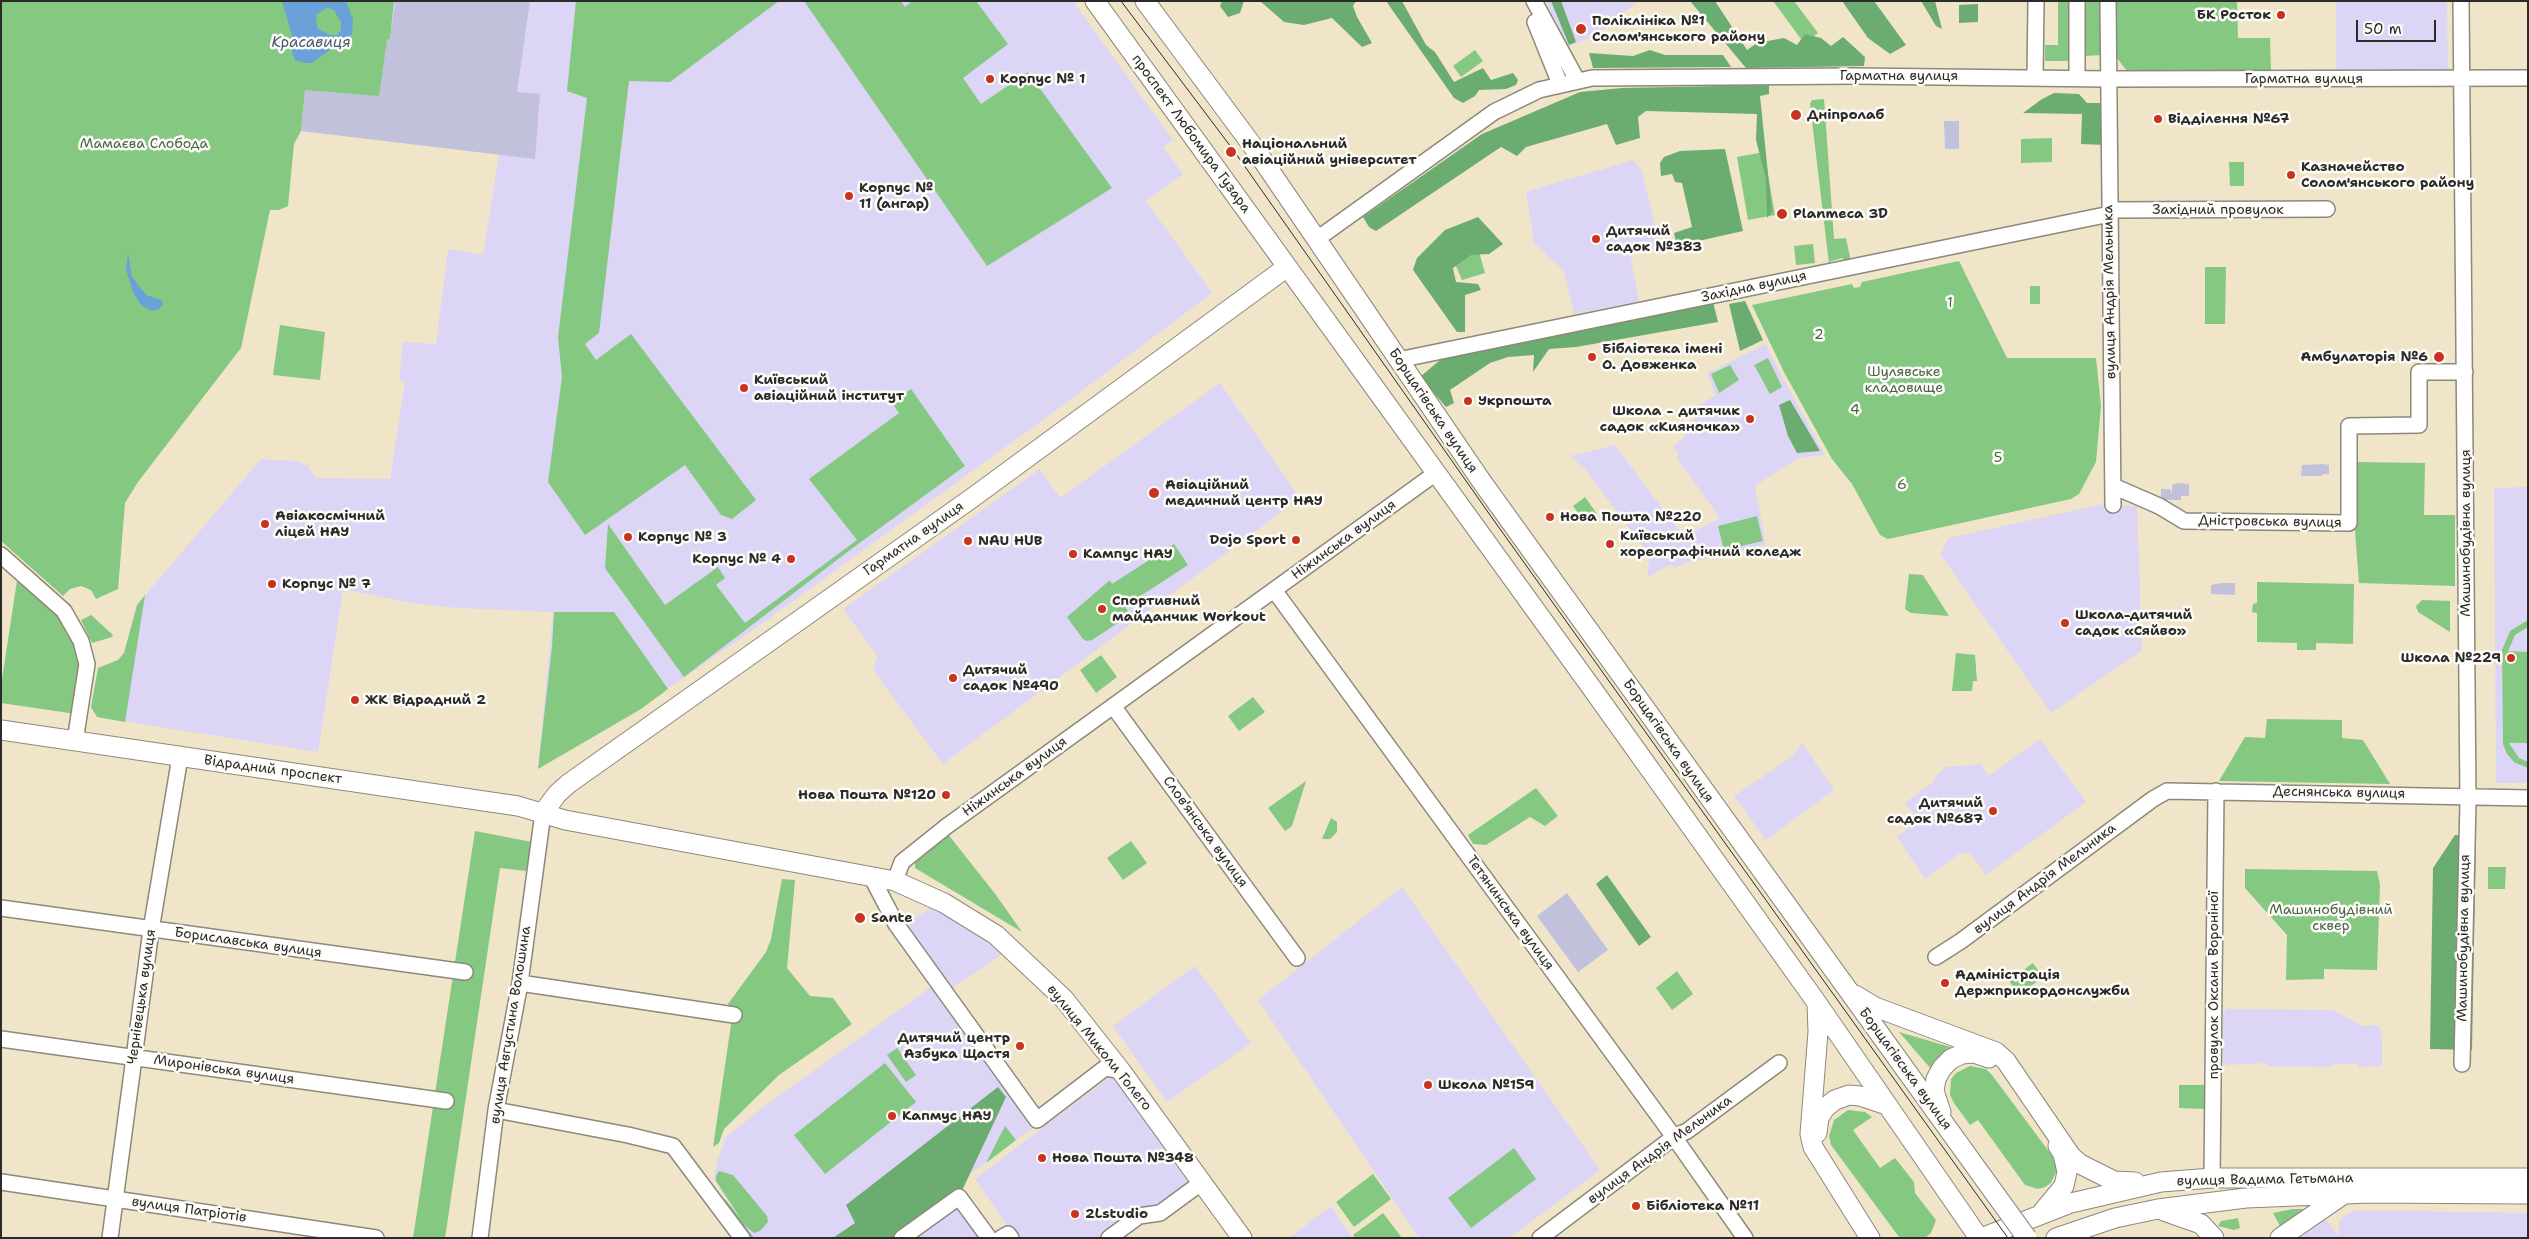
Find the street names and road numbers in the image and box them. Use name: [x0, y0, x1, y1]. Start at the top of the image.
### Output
street label: проспект Любомира Гузара: [1128, 52, 1254, 216]
street label: Гарматна вулиця: [1840, 68, 1958, 84]
street label: Гарматна вулиця: [2245, 71, 2363, 87]
street label: Західний провулок: [2152, 202, 2284, 218]
street label: вулиця Андрія Мельника: [2100, 205, 2120, 379]
street label: Західна вулиця: [1700, 268, 1808, 306]
street label: Борщагівська вулиця: [1385, 345, 1481, 477]
street label: Машинобудівна вулиця: [2458, 449, 2474, 617]
street label: Ніжинська вулиця: [1288, 496, 1400, 584]
street label: Гарматна вулиця: [861, 498, 967, 580]
street label: Дністровська вулиця: [2198, 512, 2342, 532]
street label: Борщагівська вулиця: [1619, 676, 1717, 806]
street label: Ніжинська вулиця: [959, 733, 1071, 821]
street label: Відрадний проспект: [203, 752, 343, 788]
street label: Слов'янська вулиця: [1159, 773, 1251, 891]
street label: Деснянська вулиця: [2273, 783, 2405, 803]
street label: вулиця Андрія Мельника: [1970, 820, 2120, 938]
street label: Тетянинська вулиця: [1463, 852, 1557, 974]
street label: Машинобудівна вулиця: [2454, 854, 2474, 1022]
street label: провулок Оксани Вороніної: [2206, 891, 2222, 1079]
street label: Бориславська вулиця: [173, 924, 323, 962]
street label: вулиця Августина Волошина: [487, 925, 535, 1125]
street label: Чернівецька вулиця: [124, 928, 160, 1066]
street label: вулиця Миколи Голего: [1043, 982, 1155, 1114]
street label: Борщагівська вулиця: [1855, 1005, 1955, 1133]
street label: Миронівська вулиця: [153, 1052, 295, 1088]
street label: вулиця Андрія Мельника: [1585, 1092, 1735, 1208]
street label: вулиця Вадима Гетьмана: [2177, 1170, 2353, 1190]
street label: вулиця Патріотів: [131, 1194, 247, 1226]

